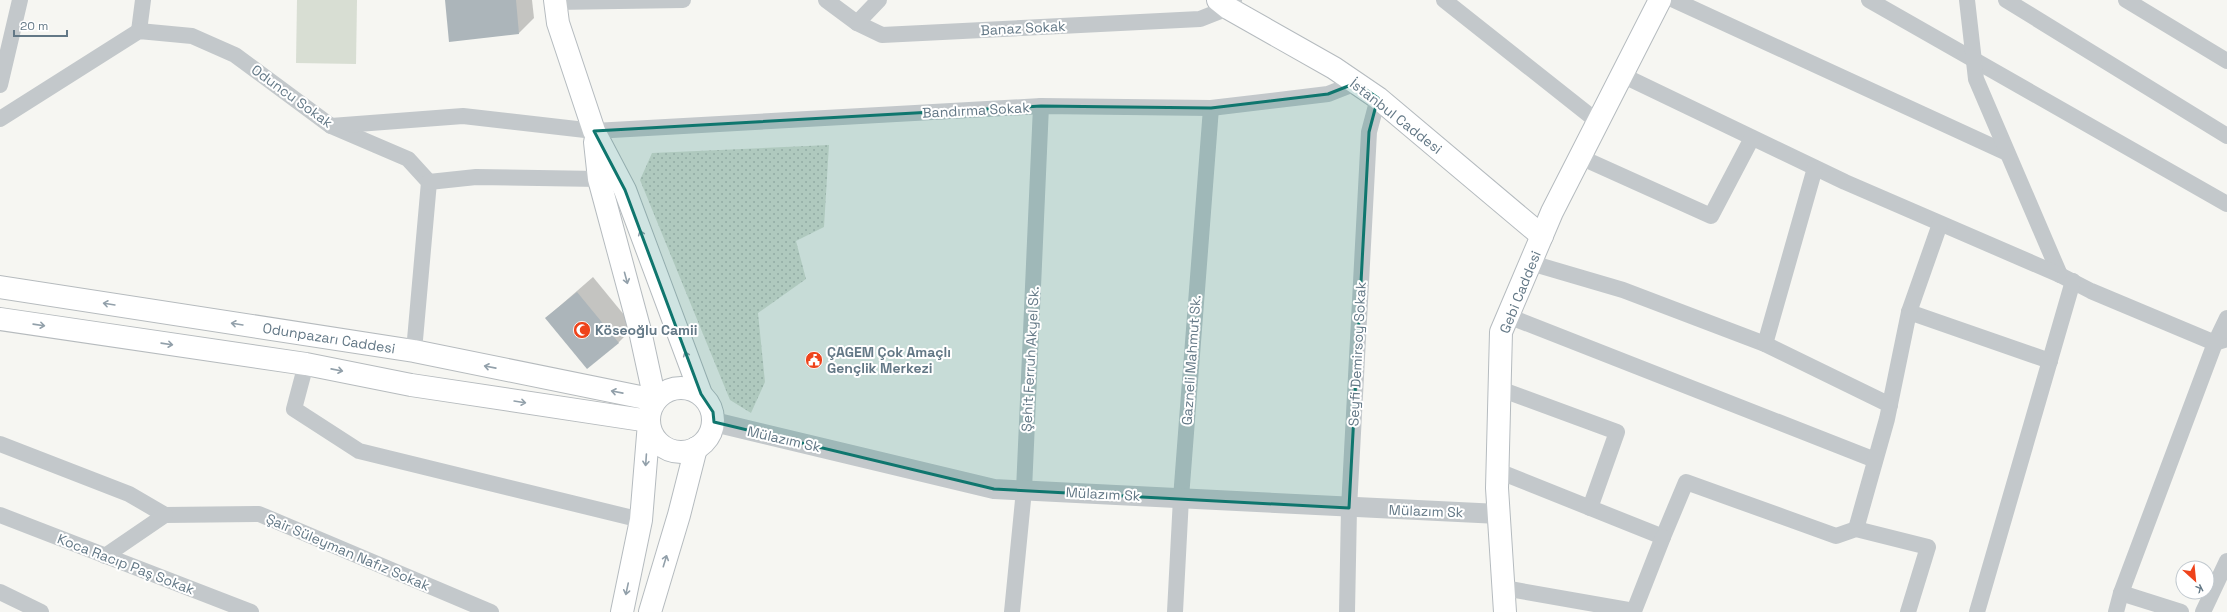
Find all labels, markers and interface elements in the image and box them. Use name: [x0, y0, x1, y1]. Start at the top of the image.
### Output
scale bar: [14, 12, 67, 38]
street label: Banaz Sokak: [980, 17, 1066, 39]
text: 20 m: [20, 18, 48, 34]
street label: Oduncu Sokak: [248, 60, 337, 132]
street label: İstanbul Caddesi: [1346, 74, 1446, 158]
street label: Bandırma Sokak: [922, 98, 1031, 122]
one-way arrow: [637, 230, 645, 242]
street label: Gebi Caddesi: [1495, 248, 1545, 336]
one-way arrow: [622, 271, 630, 284]
street label: Seyfi Demirsoy Sokak: [1344, 281, 1370, 427]
street label: Şehit Ferruh Akyel Sk.: [1017, 286, 1043, 432]
street label: Gazneli Mahmut Sk.: [1177, 294, 1205, 426]
one-way arrow: [103, 300, 116, 308]
street label: Odunpazarı Caddesi: [261, 319, 397, 357]
one-way arrow: [231, 320, 244, 328]
mosque icon: Köseoğlu Camii: [572, 320, 592, 340]
one-way arrow: [32, 321, 45, 329]
place label: Köseoğlu Camii: [595, 321, 697, 339]
one-way arrow: [160, 340, 173, 348]
place label: ÇAGEM Çok Amaçlı Gençlik Merkezi: [827, 343, 951, 377]
public building icon: ÇAGEM Çok Amaçlı Gençlik Merkezi: [804, 350, 824, 370]
one-way arrow: [683, 352, 691, 364]
one-way arrow: [484, 362, 497, 370]
one-way arrow: [330, 367, 343, 375]
one-way arrow: [611, 388, 624, 396]
one-way arrow: [513, 398, 526, 406]
street label: Mülazım Sk: [746, 422, 823, 456]
one-way arrow: [642, 453, 649, 466]
street label: Mülazım Sk: [1065, 483, 1141, 505]
street label: Mülazım Sk: [1388, 501, 1464, 521]
street label: Şair Süleyman Nafız Sokak: [263, 509, 433, 595]
street label: Koca Racıp Paş Sokak: [55, 530, 198, 599]
one-way arrow: [662, 555, 669, 568]
north arrow: [2175, 560, 2215, 600]
text: K: [2193, 581, 2206, 597]
one-way arrow: [623, 582, 631, 595]

